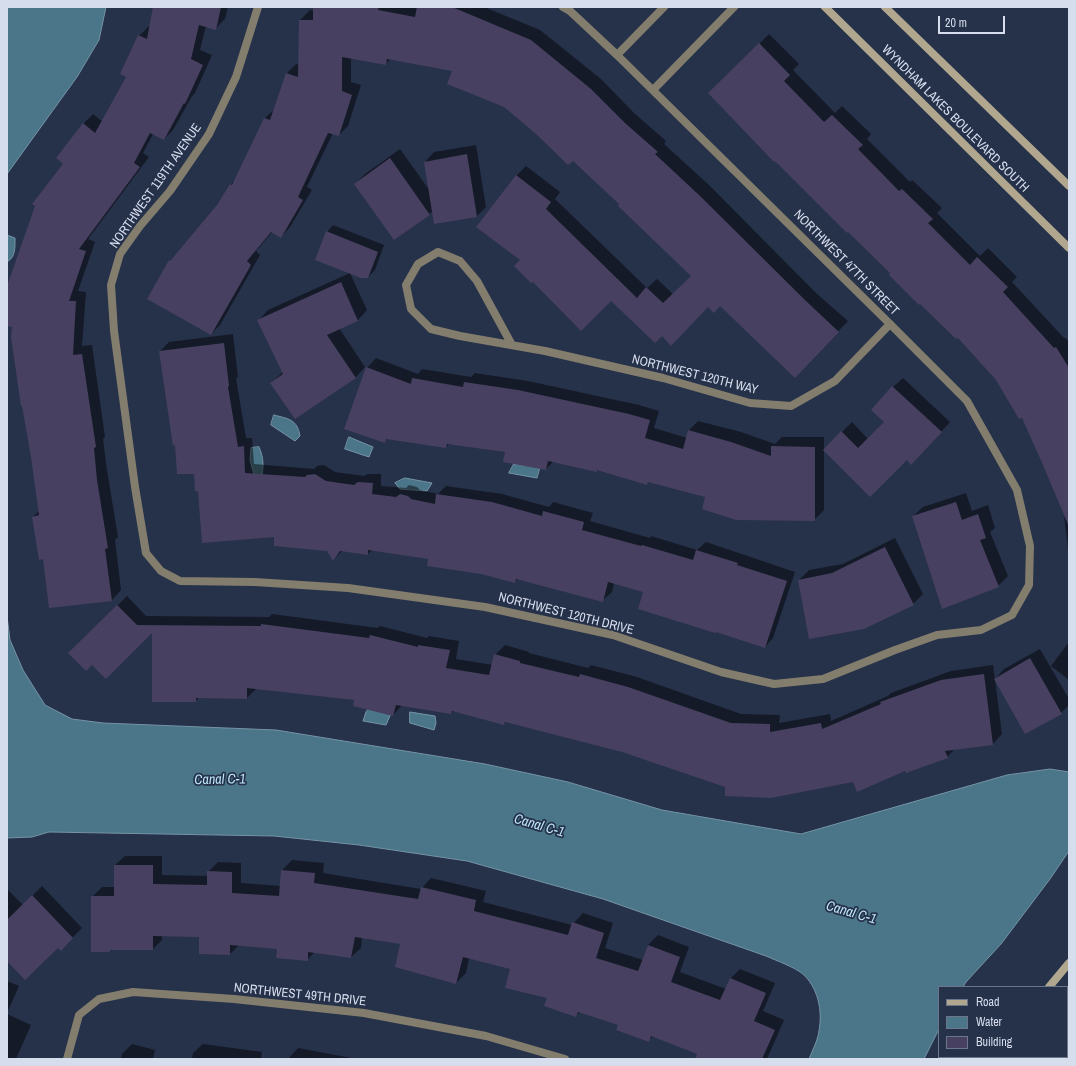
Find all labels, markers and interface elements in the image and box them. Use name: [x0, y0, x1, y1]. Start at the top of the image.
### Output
scale bar: [940, 8, 1007, 34]
text: 20 m: [945, 15, 967, 31]
street label: WYNDHAM LAKES BOULEVARD SOUTH: [878, 42, 1032, 196]
street label: NORTHWEST 119TH AVENUE: [107, 121, 205, 251]
street label: NORTHWEST 47TH STREET: [790, 207, 902, 319]
street label: NORTHWEST 120TH WAY: [630, 352, 760, 398]
street label: NORTHWEST 120TH DRIVE: [497, 590, 635, 638]
water label: Canal C-1: [194, 771, 246, 789]
water label: Canal C-1: [512, 811, 566, 841]
water label: Canal C-1: [824, 898, 878, 928]
street label: NORTHWEST 49TH DRIVE: [233, 980, 367, 1010]
legend: [938, 986, 1068, 1058]
text: Road: [976, 994, 1000, 1010]
text: Water: [976, 1014, 1002, 1030]
text: Building: [976, 1034, 1012, 1050]

